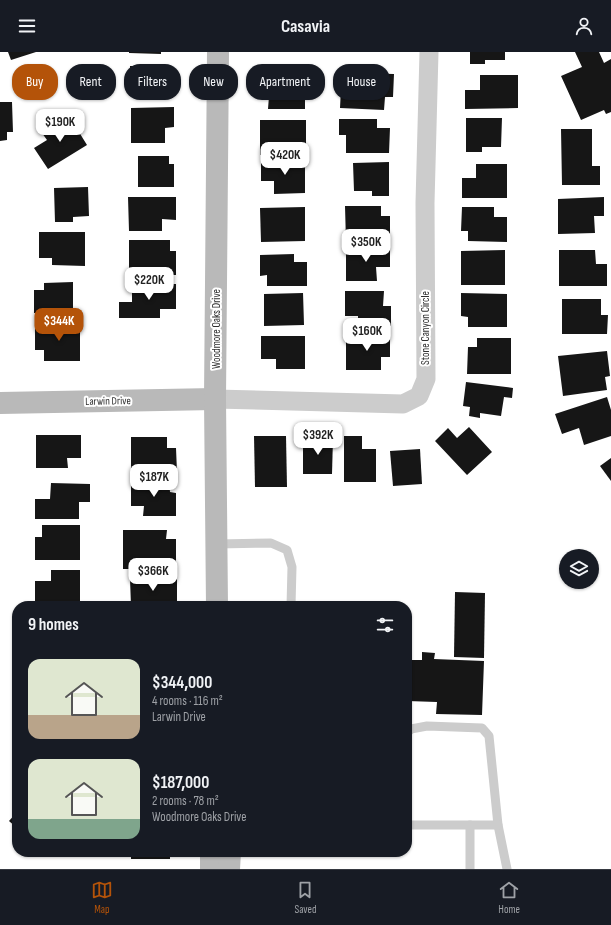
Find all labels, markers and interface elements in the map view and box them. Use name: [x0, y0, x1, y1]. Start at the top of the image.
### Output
icon: menu: [16, 15, 38, 37]
icon: person: [573, 15, 595, 37]
text: Casavia: [281, 16, 330, 37]
chip: Buy: [12, 64, 58, 100]
chip: Rent: [66, 64, 116, 100]
chip: Filters: [124, 64, 181, 100]
chip: New: [189, 64, 238, 100]
chip: Apartment: [246, 64, 325, 100]
chip: House: [333, 64, 390, 100]
pin: $190K: [32, 109, 88, 143]
text: $190K: [45, 114, 75, 130]
pin: $420K: [257, 142, 313, 176]
text: $420K: [269, 147, 301, 163]
pin: $350K: [338, 229, 394, 263]
text: $350K: [351, 234, 381, 250]
pin: $220K: [121, 267, 177, 301]
text: $220K: [134, 272, 164, 288]
street label: Woodmore Oaks Drive: [210, 289, 223, 369]
street label: Stone Canyon Circle: [419, 291, 432, 365]
pin: $344K: [31, 308, 87, 342]
text: $344K: [43, 313, 75, 329]
pin: $160K: [339, 318, 395, 352]
text: $160K: [352, 323, 382, 339]
street label: Larwin Drive: [85, 394, 131, 408]
pin: $392K: [290, 422, 346, 456]
text: $392K: [303, 427, 333, 443]
pin: $187K: [126, 464, 182, 498]
text: $187K: [139, 469, 169, 485]
map controls: [559, 549, 599, 589]
button: layers: [559, 549, 599, 589]
pin: $366K: [125, 558, 181, 592]
text: $366K: [137, 563, 169, 579]
icon: filters: [374, 614, 396, 636]
text: 9 homes: [28, 615, 79, 635]
text: $344,000: [152, 673, 212, 693]
icon: home: [60, 675, 108, 723]
text: 4 rooms · 116 m²: [152, 693, 223, 709]
text: Larwin Drive: [152, 709, 206, 725]
text: $187,000: [152, 773, 209, 793]
icon: home: [60, 775, 108, 823]
text: 2 rooms · 78 m²: [152, 793, 219, 809]
text: Woodmore Oaks Drive: [152, 809, 247, 825]
tab: Map: [91, 879, 113, 916]
tab: Saved: [294, 879, 317, 916]
tab: Home: [498, 879, 520, 916]

